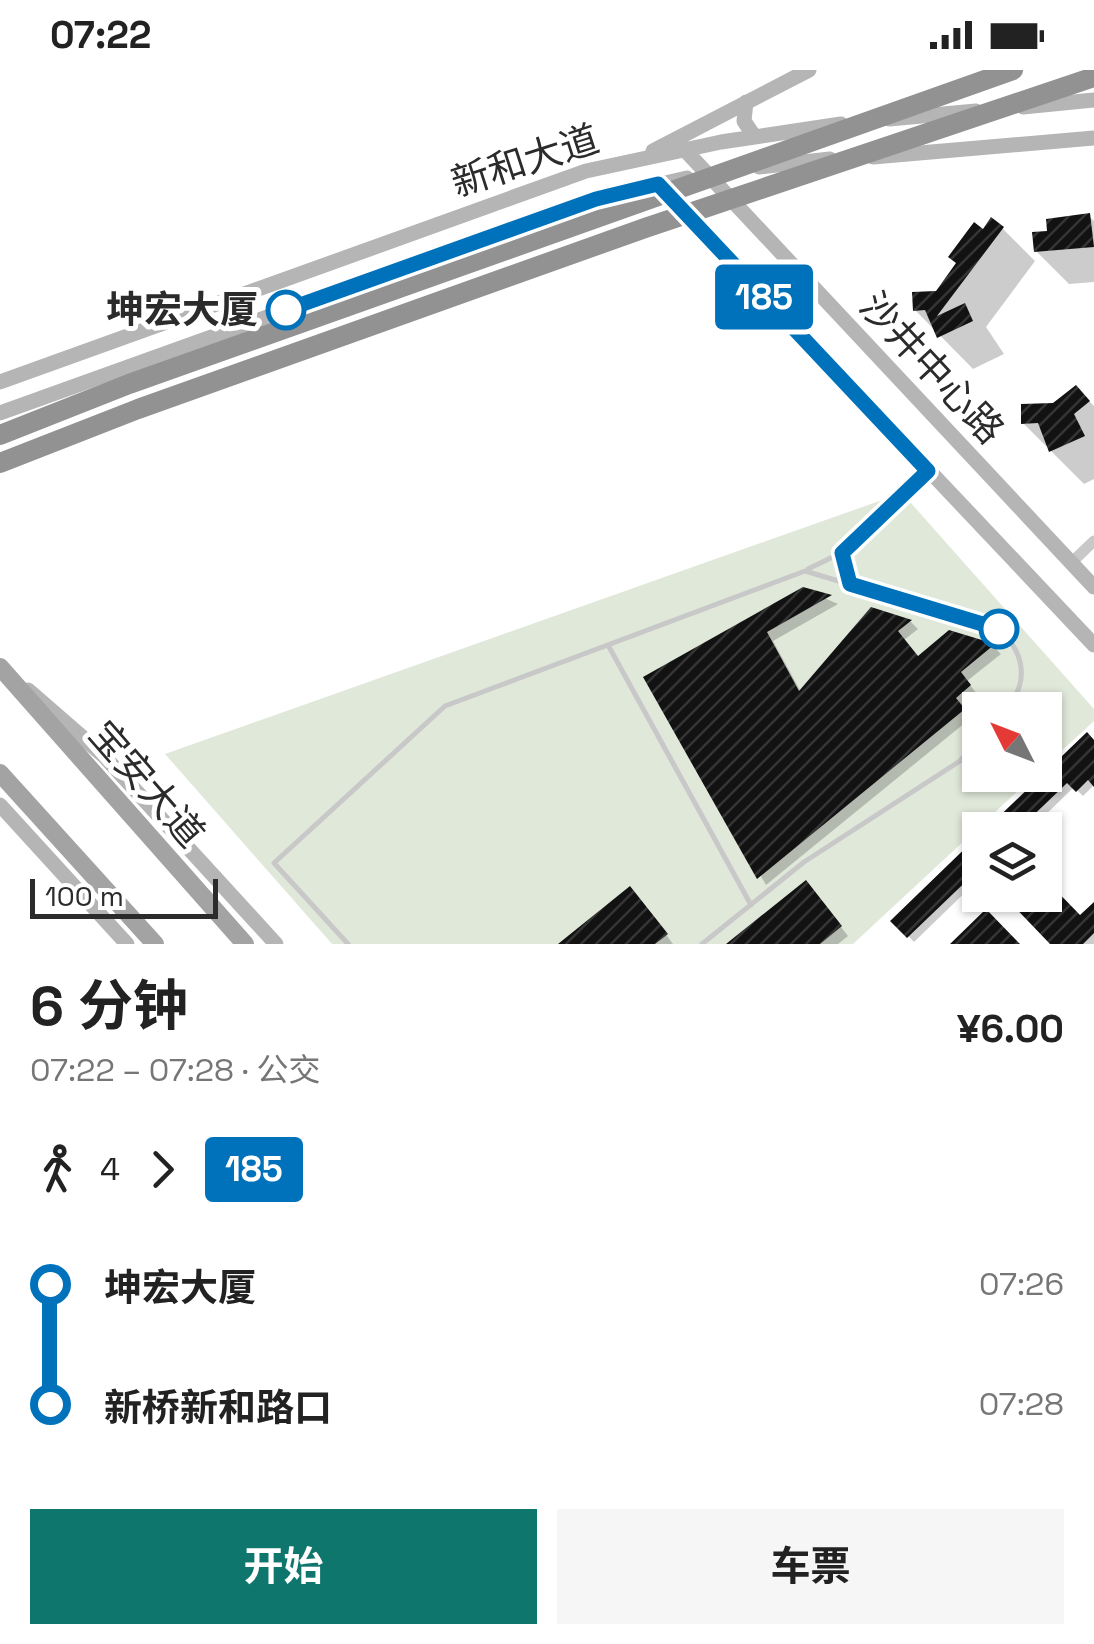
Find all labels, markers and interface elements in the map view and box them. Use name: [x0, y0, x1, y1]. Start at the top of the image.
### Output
text: 07:22: [50, 11, 151, 59]
street label: 新和大道: [445, 115, 605, 207]
line badge: 185: [706, 264, 822, 330]
text: 185: [735, 275, 793, 319]
street label: 沙井中心路: [850, 282, 1014, 454]
place label: 坤宏大厦: [106, 286, 258, 334]
marker: 坤宏大厦: [267, 291, 305, 329]
unlabelled marker: [980, 610, 1018, 648]
north arrow: [962, 692, 1062, 792]
map controls: [962, 692, 1062, 912]
street label: 宝安大道: [79, 711, 215, 857]
button: layers: [962, 812, 1062, 912]
scale bar: [30, 874, 218, 918]
text: 100 m: [45, 878, 124, 914]
text: 6 分钟: [30, 971, 188, 1041]
text: ¥6.00: [957, 1005, 1064, 1053]
text: 07:22 – 07:28 · 公交: [30, 1050, 320, 1090]
icon: walk: [30, 1142, 85, 1197]
icon: forward: [135, 1142, 190, 1197]
text: 185: [225, 1147, 283, 1191]
text: 4: [100, 1149, 120, 1189]
text: 坤宏大厦: [104, 1264, 256, 1312]
text: 07:26: [979, 1264, 1064, 1304]
text: 新桥新和路口: [104, 1384, 332, 1432]
text: 07:28: [979, 1384, 1064, 1424]
button: 开始: [30, 1509, 537, 1624]
button: 车票: [557, 1509, 1064, 1624]

